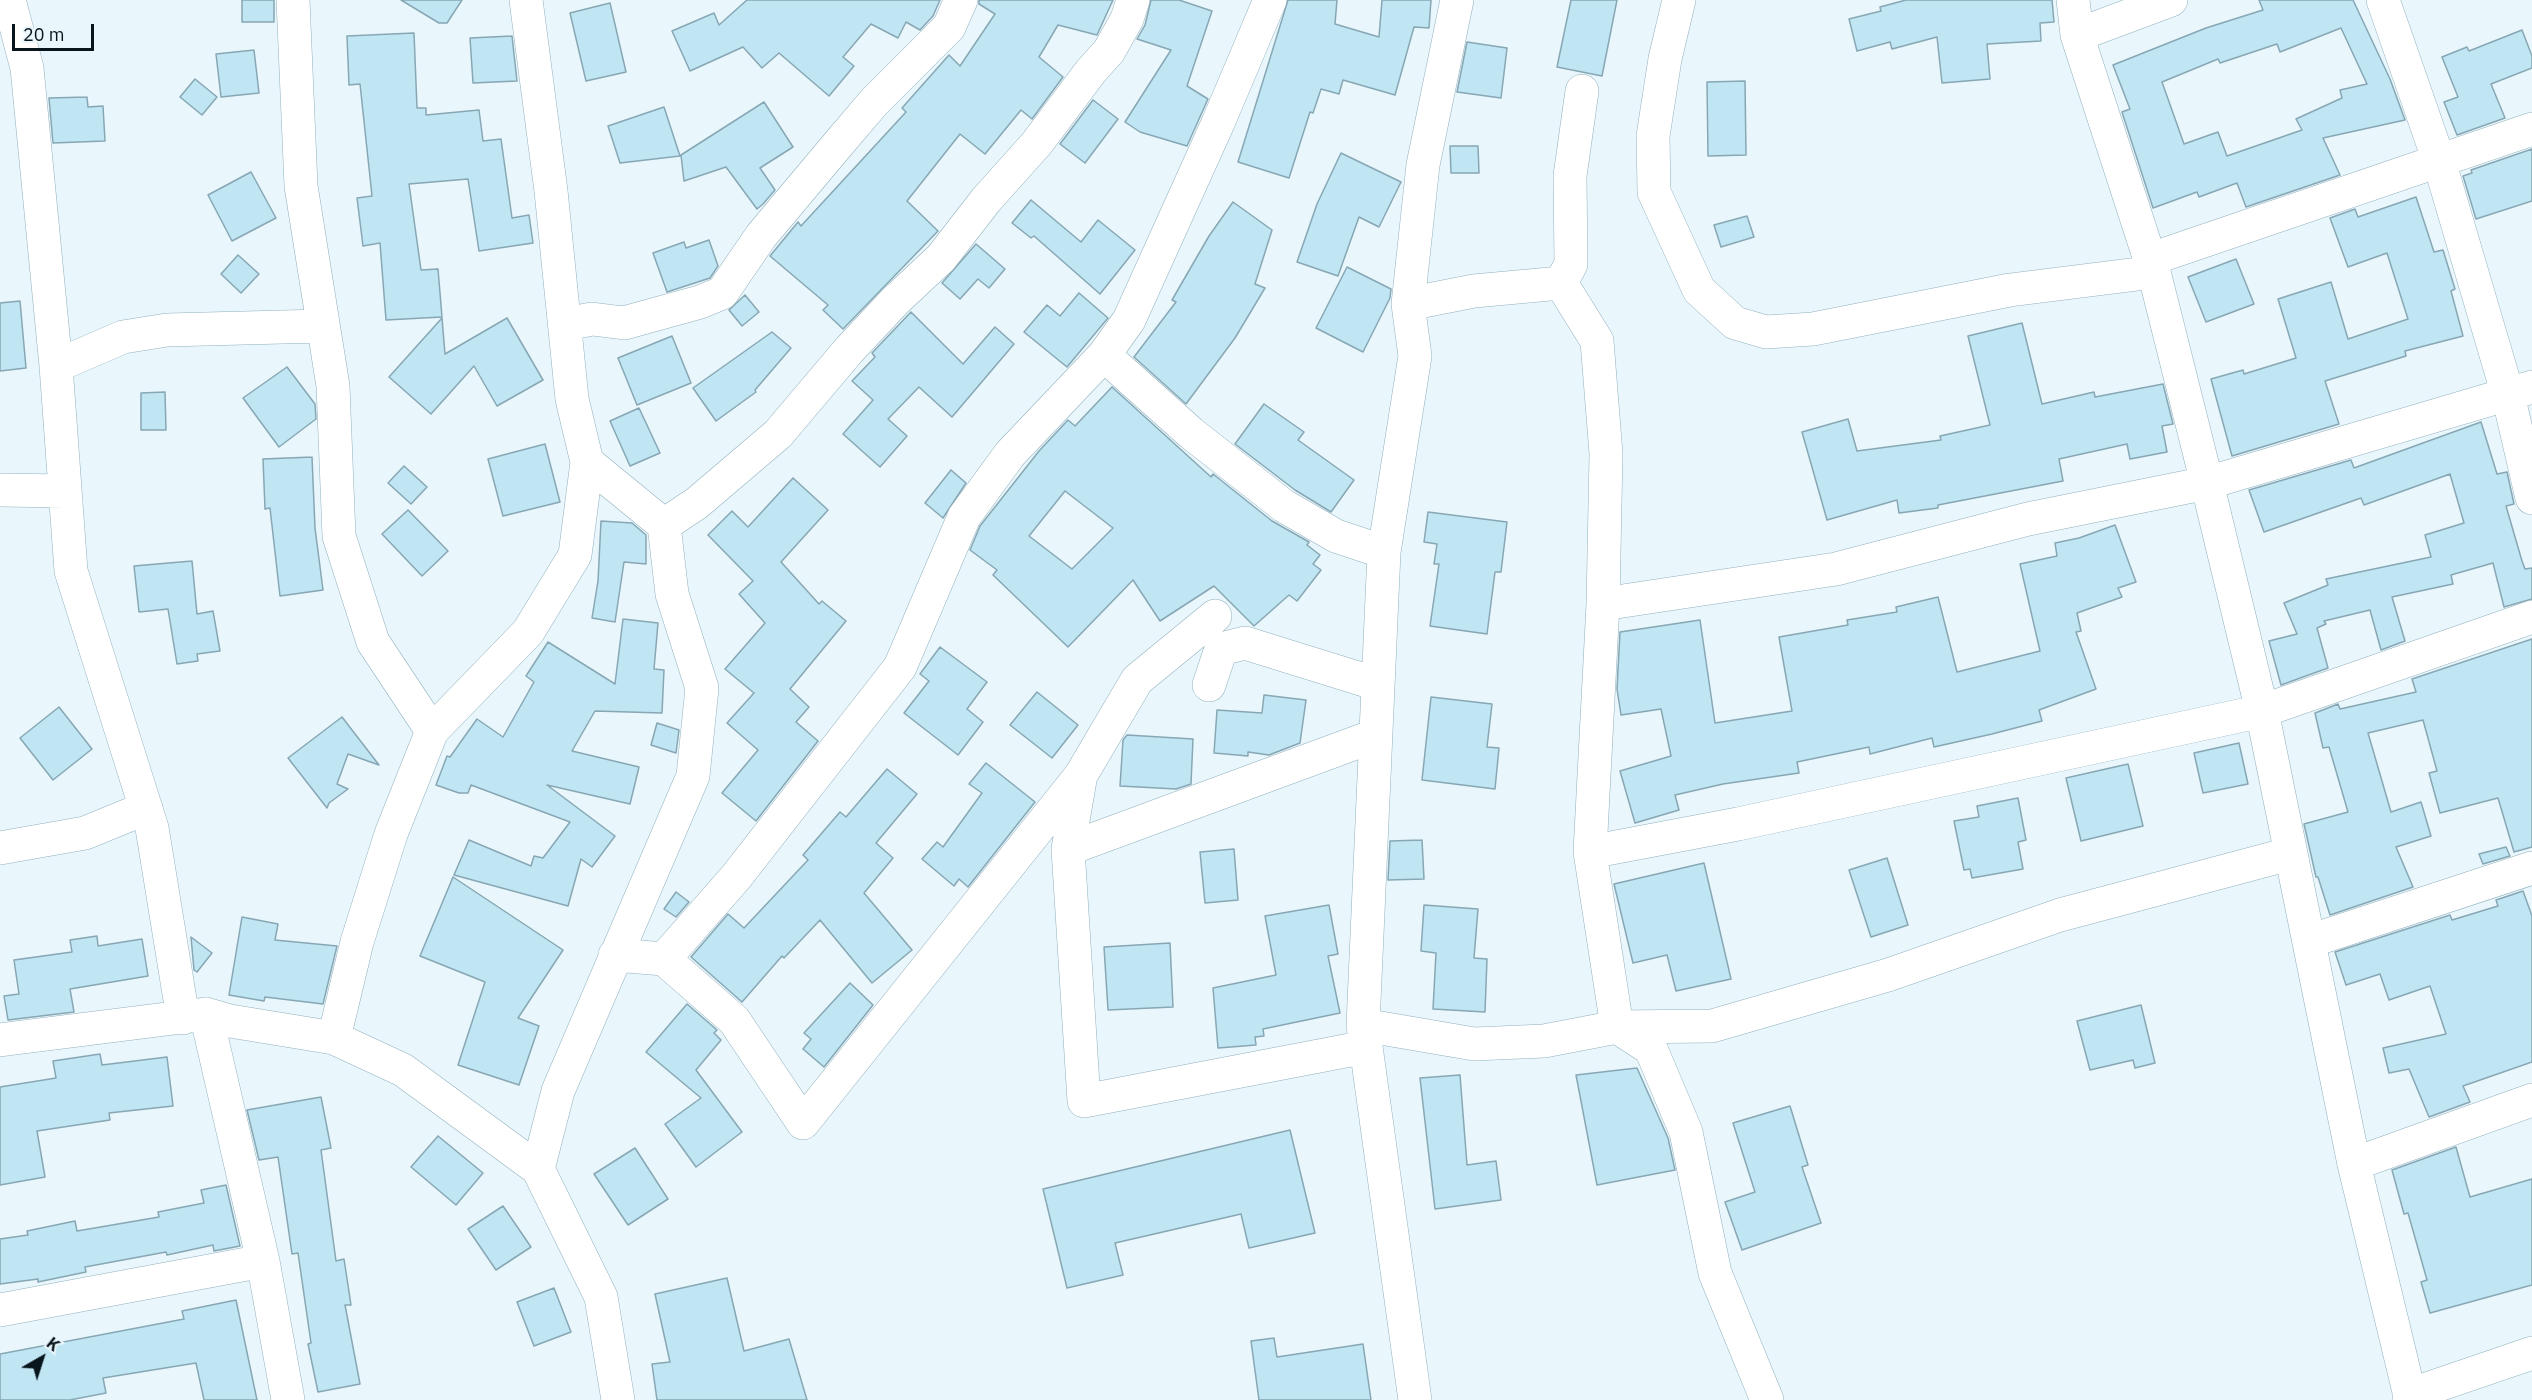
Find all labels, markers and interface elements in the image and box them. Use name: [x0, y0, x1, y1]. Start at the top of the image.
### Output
scale bar: [15, 12, 98, 50]
text: 20 m: [23, 23, 65, 46]
north arrow: [12, 1328, 72, 1388]
text: K: [43, 1333, 64, 1355]

